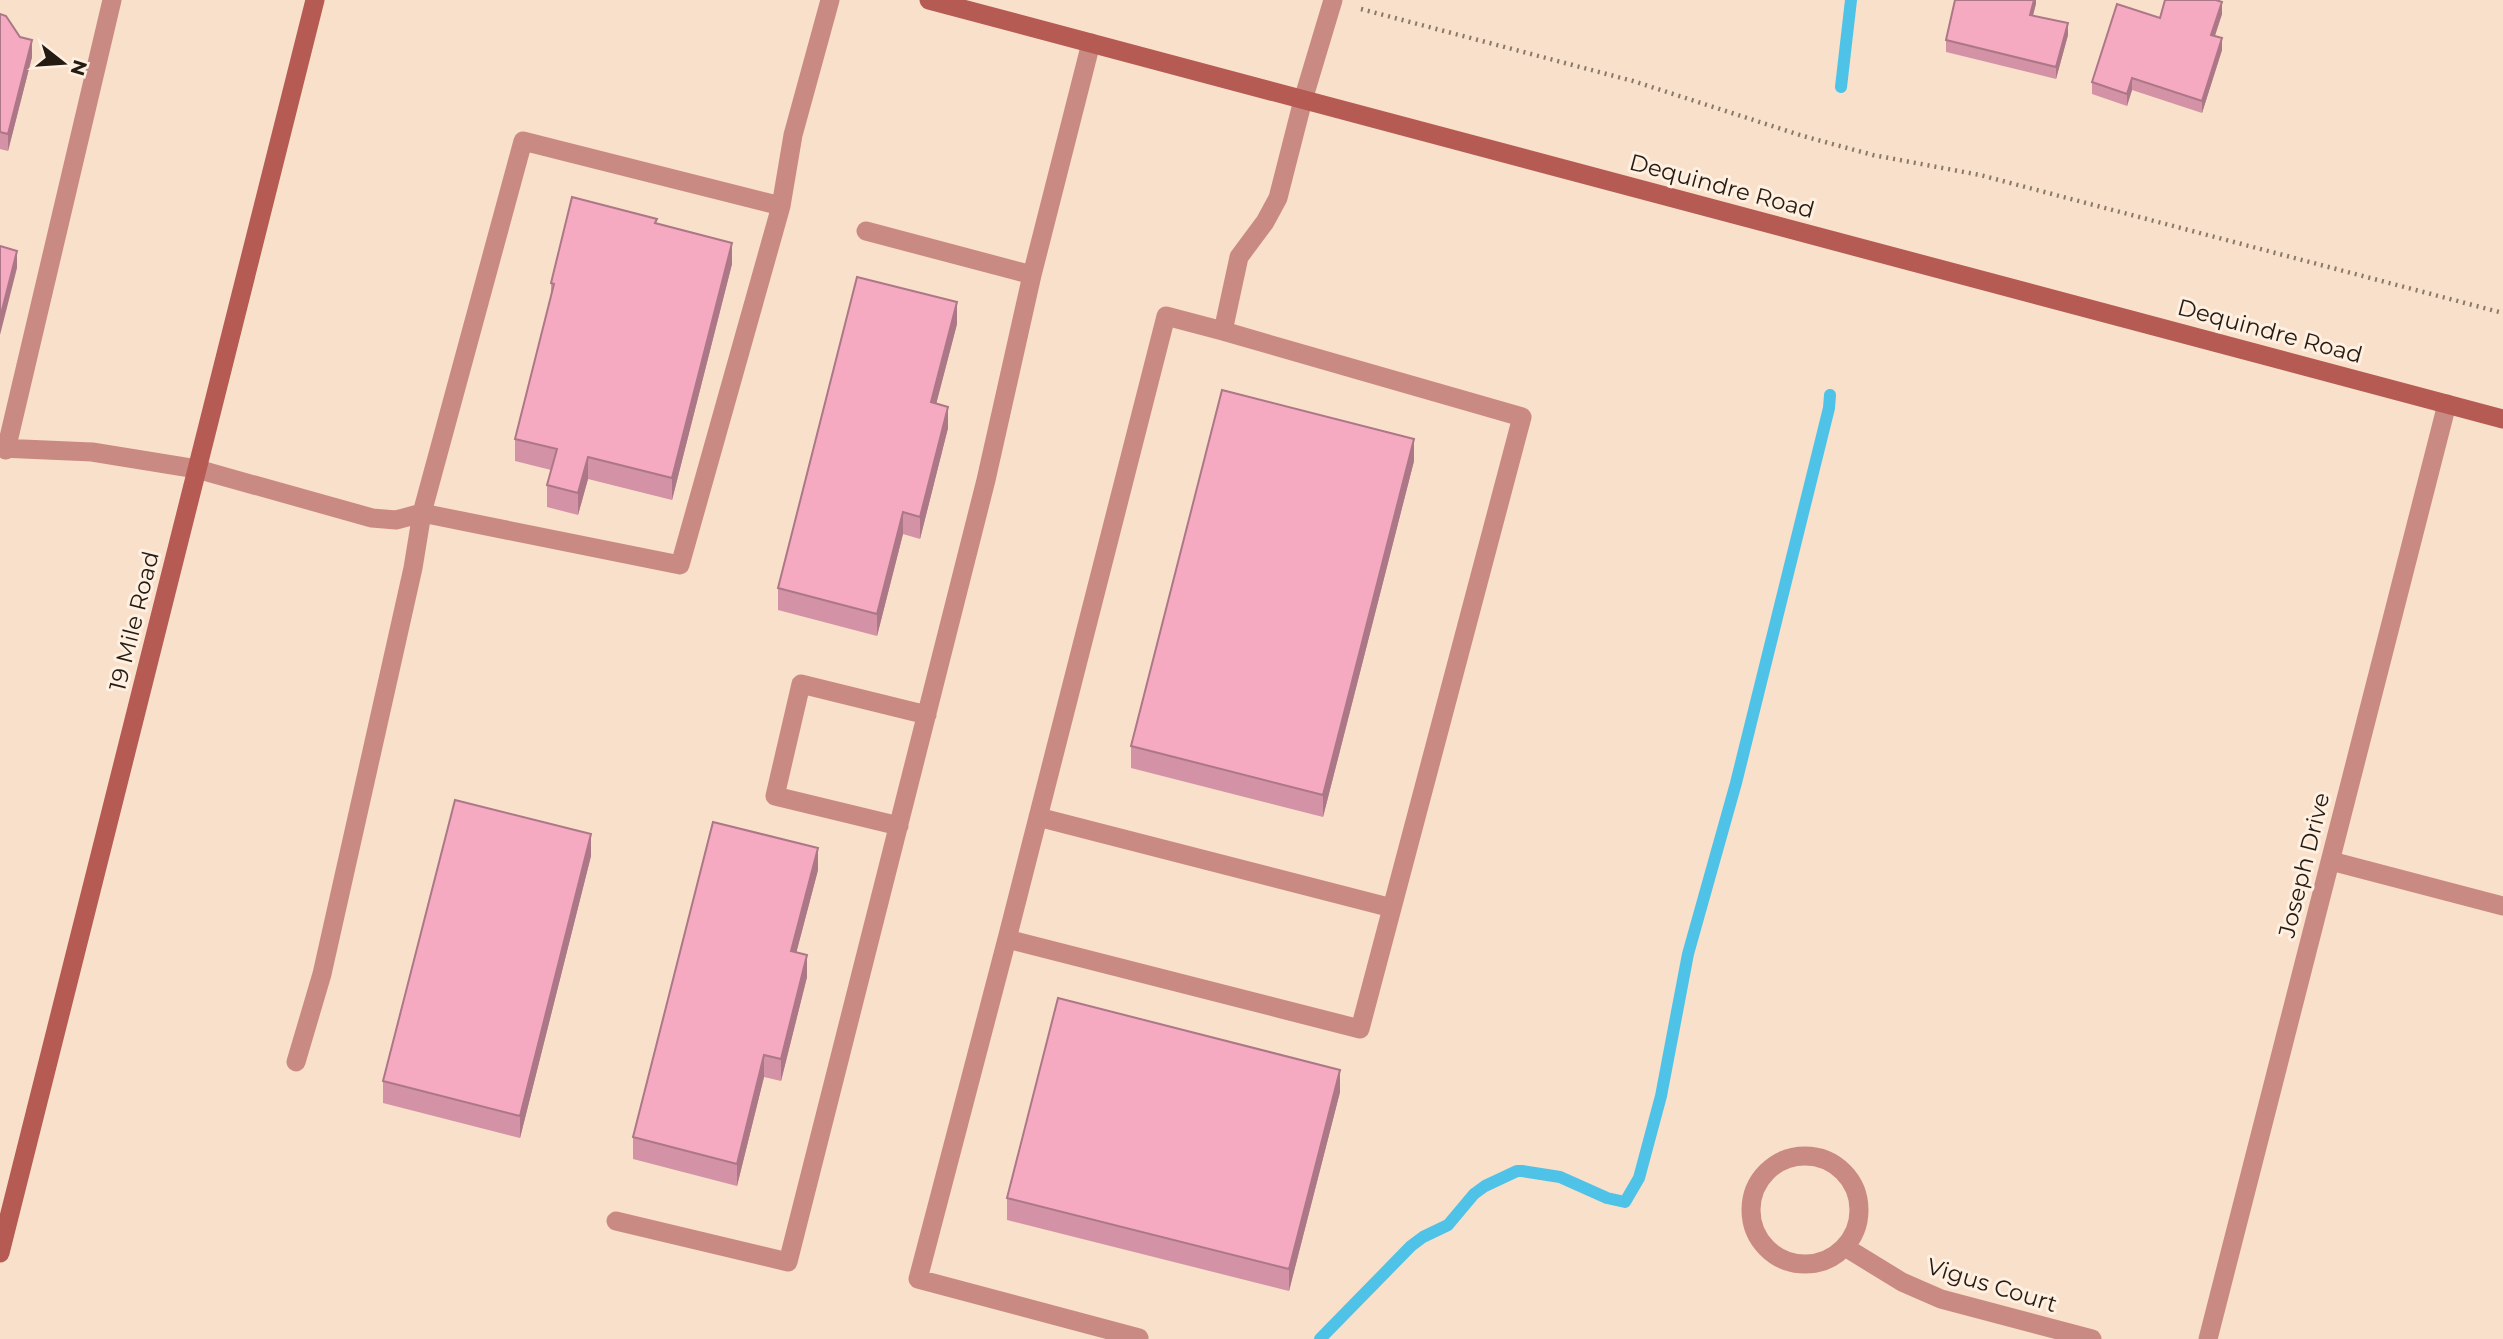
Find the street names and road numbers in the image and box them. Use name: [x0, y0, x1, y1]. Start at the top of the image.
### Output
street label: Dequindre Road: [1626, 148, 1818, 224]
street label: Dequindre Road: [2174, 293, 2366, 369]
street label: 19 Mile Road: [103, 548, 165, 694]
street label: Joseph Drive: [2272, 790, 2336, 941]
street label: Vigus Court: [1923, 1252, 2061, 1318]

